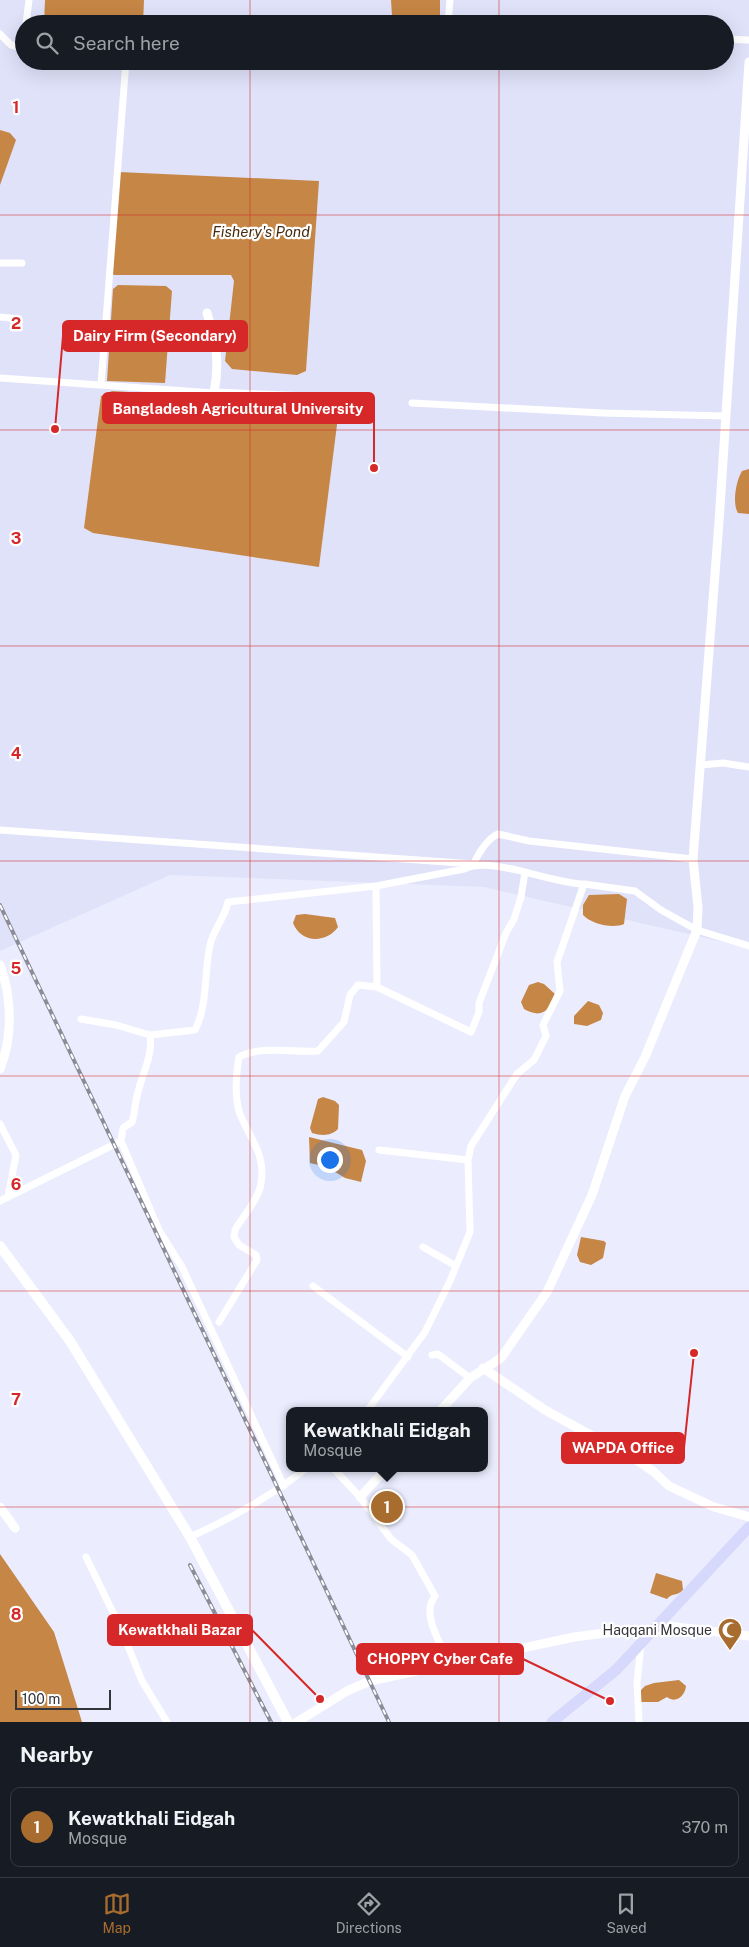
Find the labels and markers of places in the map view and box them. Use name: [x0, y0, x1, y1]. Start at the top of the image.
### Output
callout: Dairy Firm (Secondary): [63, 321, 247, 351]
callout: Bangladesh Agricultural University: [103, 393, 374, 423]
callout: WAPDA Office: [562, 1433, 684, 1463]
pin: 1: [371, 1488, 403, 1526]
callout: Kewatkhali Bazar: [108, 1615, 252, 1645]
mosque icon: Haqqani Mosque: [717, 1617, 743, 1651]
place label: Haqqani Mosque: [603, 1622, 712, 1638]
callout: CHOPPY Cyber Cafe: [357, 1644, 523, 1674]

